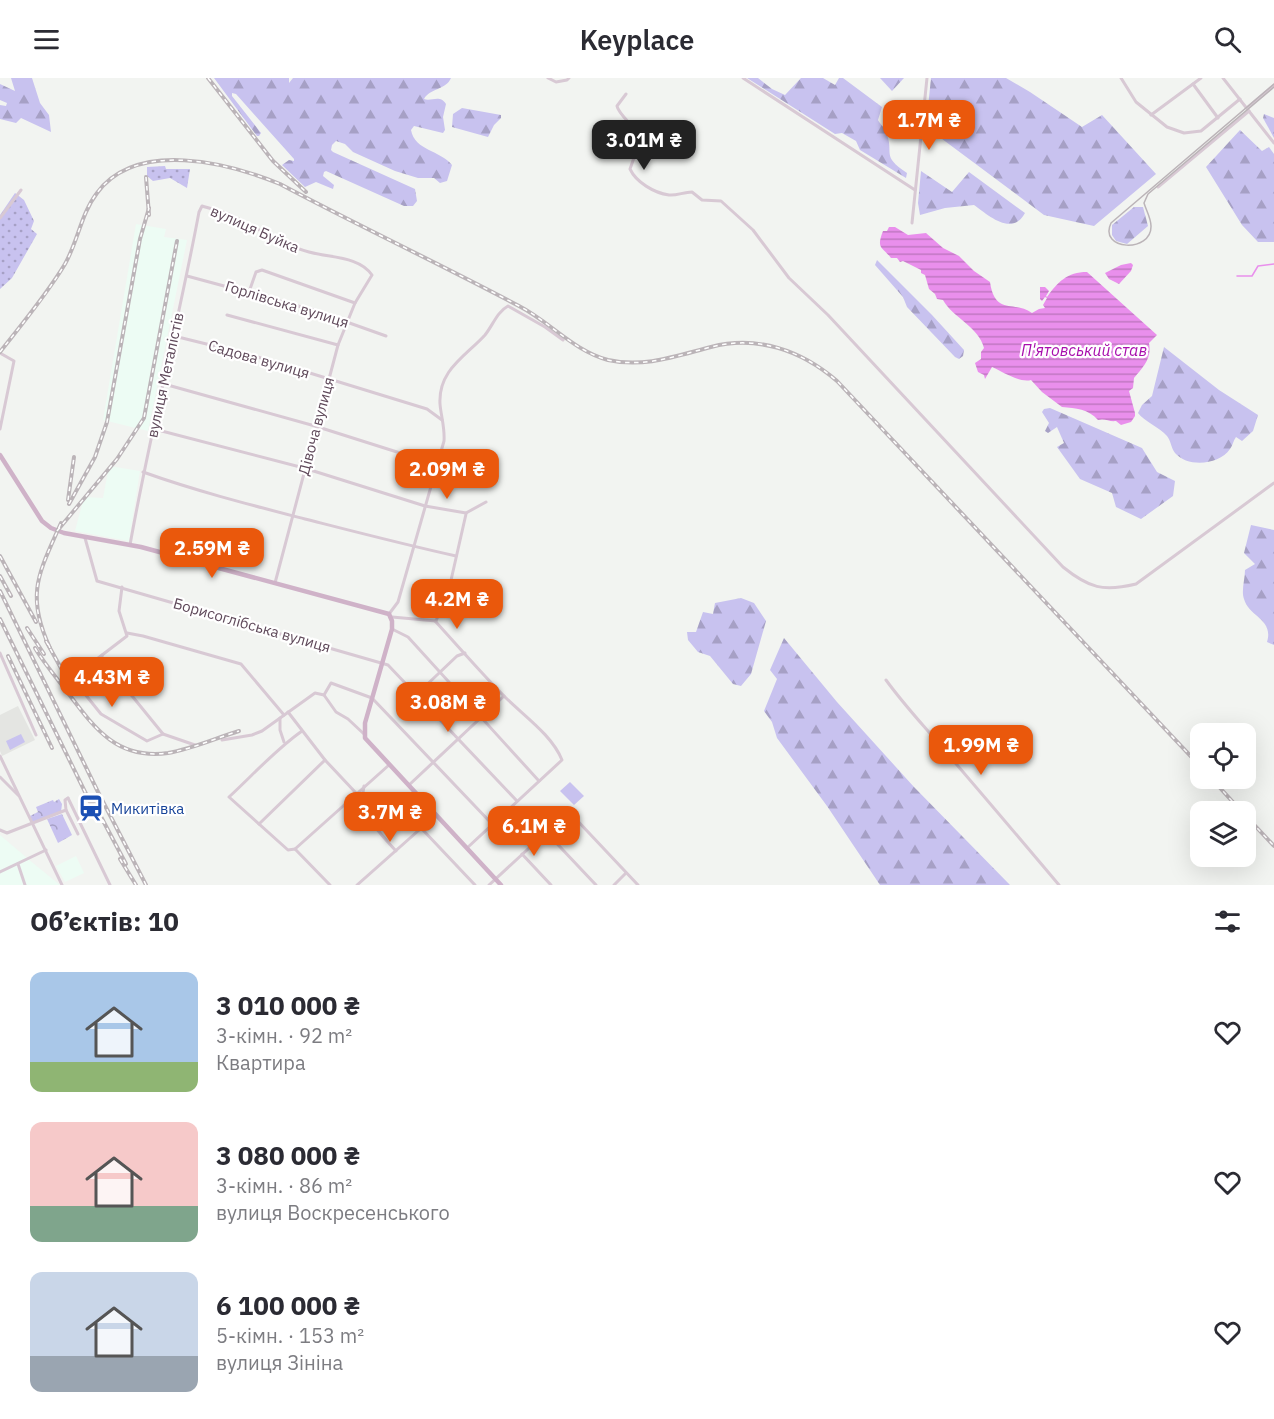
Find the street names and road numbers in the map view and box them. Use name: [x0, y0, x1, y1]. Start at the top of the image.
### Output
street label: вулиця Буйка: [208, 201, 302, 257]
street label: Горлівська вулиця: [223, 276, 351, 332]
street label: вулиця Металістів: [142, 311, 188, 439]
street label: Садова вулиця: [206, 335, 312, 383]
street label: Дівоча вулиця: [294, 375, 338, 477]
street label: Борисоглібська вулиця: [171, 593, 333, 657]

